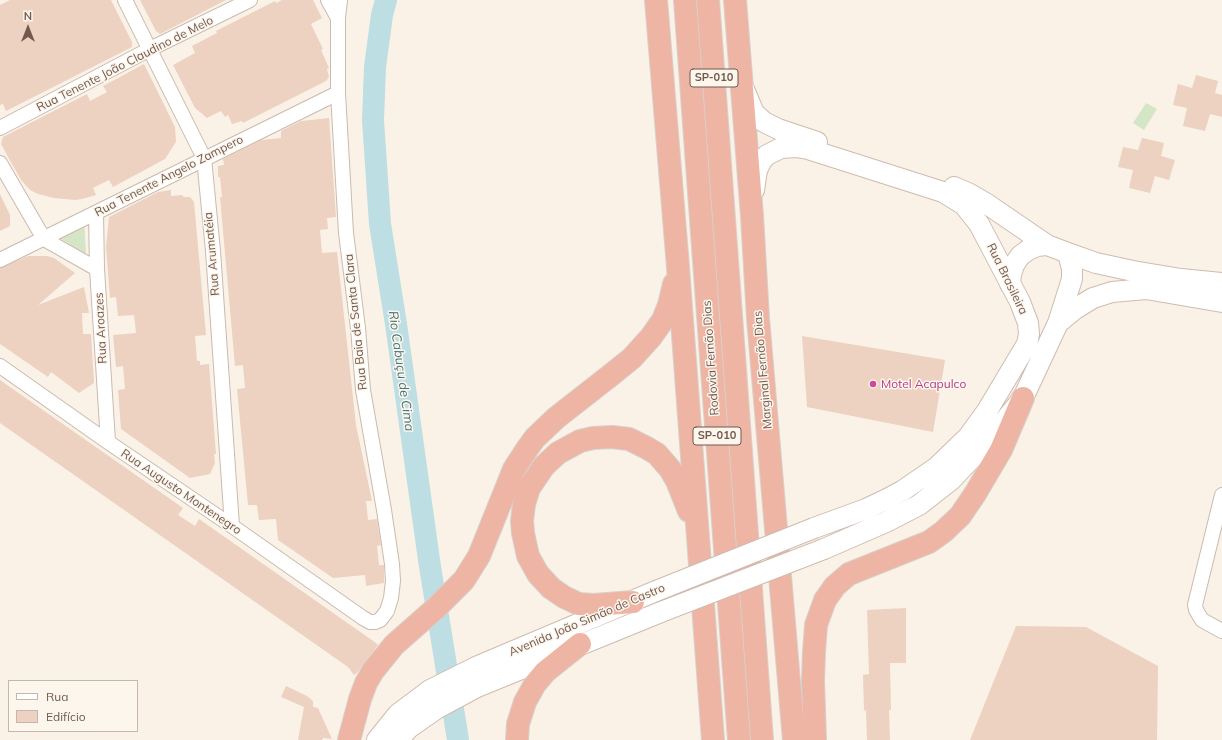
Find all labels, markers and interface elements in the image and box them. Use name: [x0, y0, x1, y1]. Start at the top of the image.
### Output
north arrow: [8, 8, 48, 48]
text: N: [24, 9, 32, 23]
street label: Rua Tenente João Claudino de Melo: [34, 13, 216, 115]
road number: SP-010: [690, 69, 738, 87]
street label: Rua Tenente Angelo Zampero: [92, 132, 246, 220]
street label: Rua Arumatéia: [201, 211, 223, 297]
street label: Rua Brasileira: [983, 241, 1031, 317]
street label: Rua Baia de Santa Clara: [342, 253, 370, 391]
street label: Rua Aroazes: [92, 292, 110, 364]
street label: Rodovia Fernão Dias: [700, 300, 722, 416]
water label: Rio Cabuçu de Cima: [385, 310, 417, 432]
street label: Marginal Fernão Dias: [751, 310, 775, 430]
place label: Motel Acapulco: [881, 377, 966, 391]
marker: Motel Acapulco: [868, 379, 878, 389]
road number: SP-010: [693, 427, 741, 445]
street label: Rua Augusto Montenegro: [118, 446, 244, 538]
street label: Avenida João Simão de Castro: [507, 581, 667, 659]
legend: [8, 680, 138, 732]
text: Rua: [46, 689, 68, 704]
text: Edifício: [46, 709, 86, 724]

